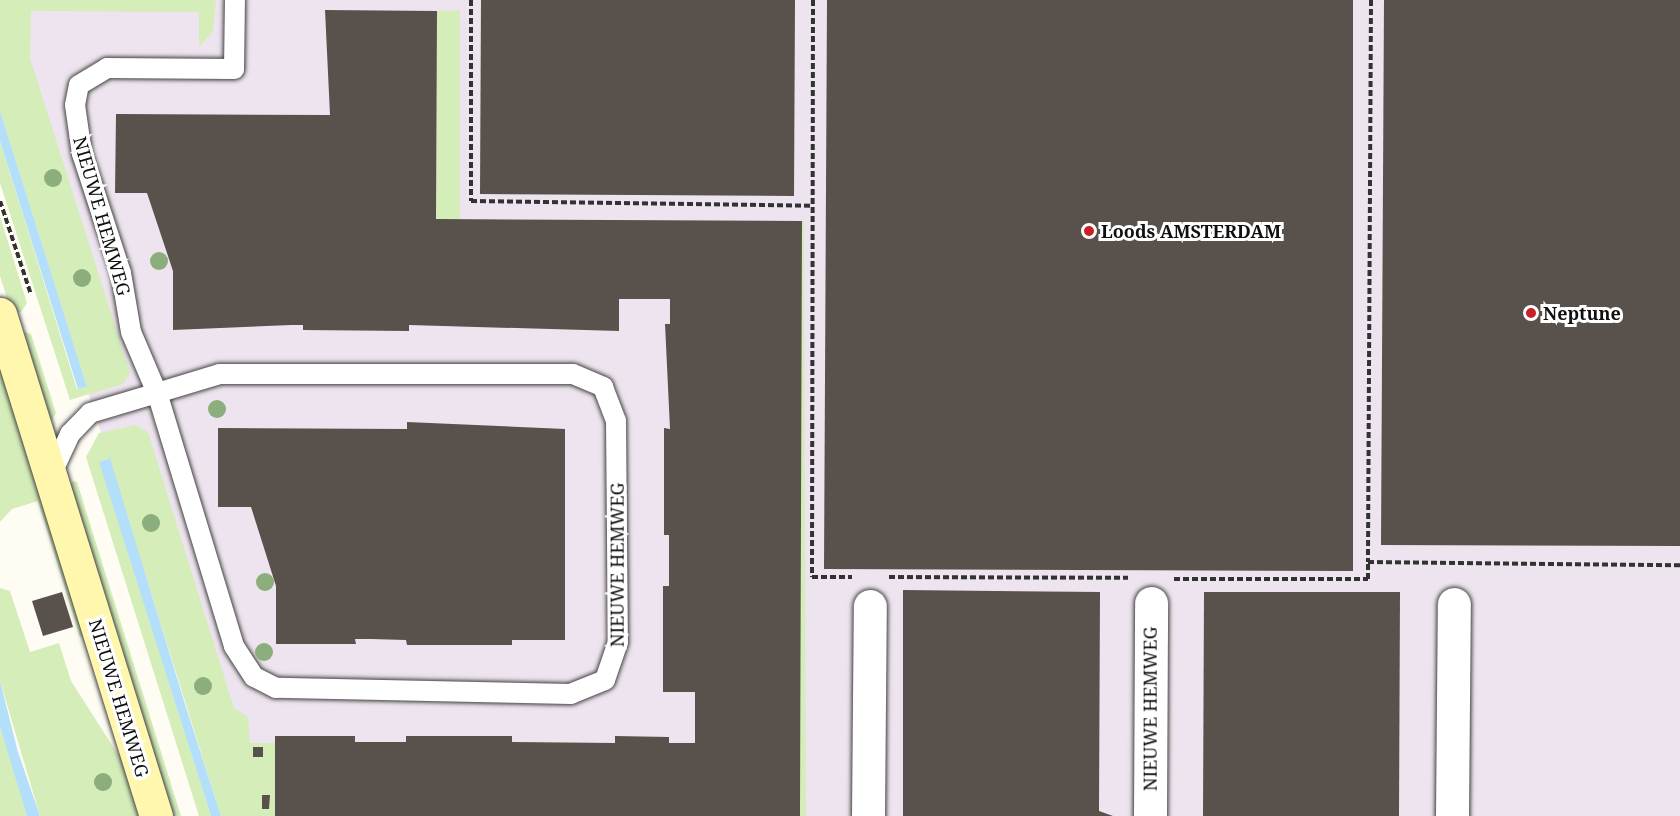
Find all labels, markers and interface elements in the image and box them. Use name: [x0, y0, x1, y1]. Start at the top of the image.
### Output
street label: NIEUWE HEMWEG: [69, 134, 135, 298]
place label: Loods AMSTERDAM: [1101, 220, 1281, 242]
marker: Loods AMSTERDAM: [1082, 224, 1096, 238]
place label: Neptune: [1543, 302, 1621, 324]
marker: Neptune: [1524, 306, 1538, 320]
street label: NIEUWE HEMWEG: [606, 483, 628, 647]
street label: NIEUWE HEMWEG: [85, 616, 153, 780]
street label: NIEUWE HEMWEG: [1139, 627, 1161, 791]

